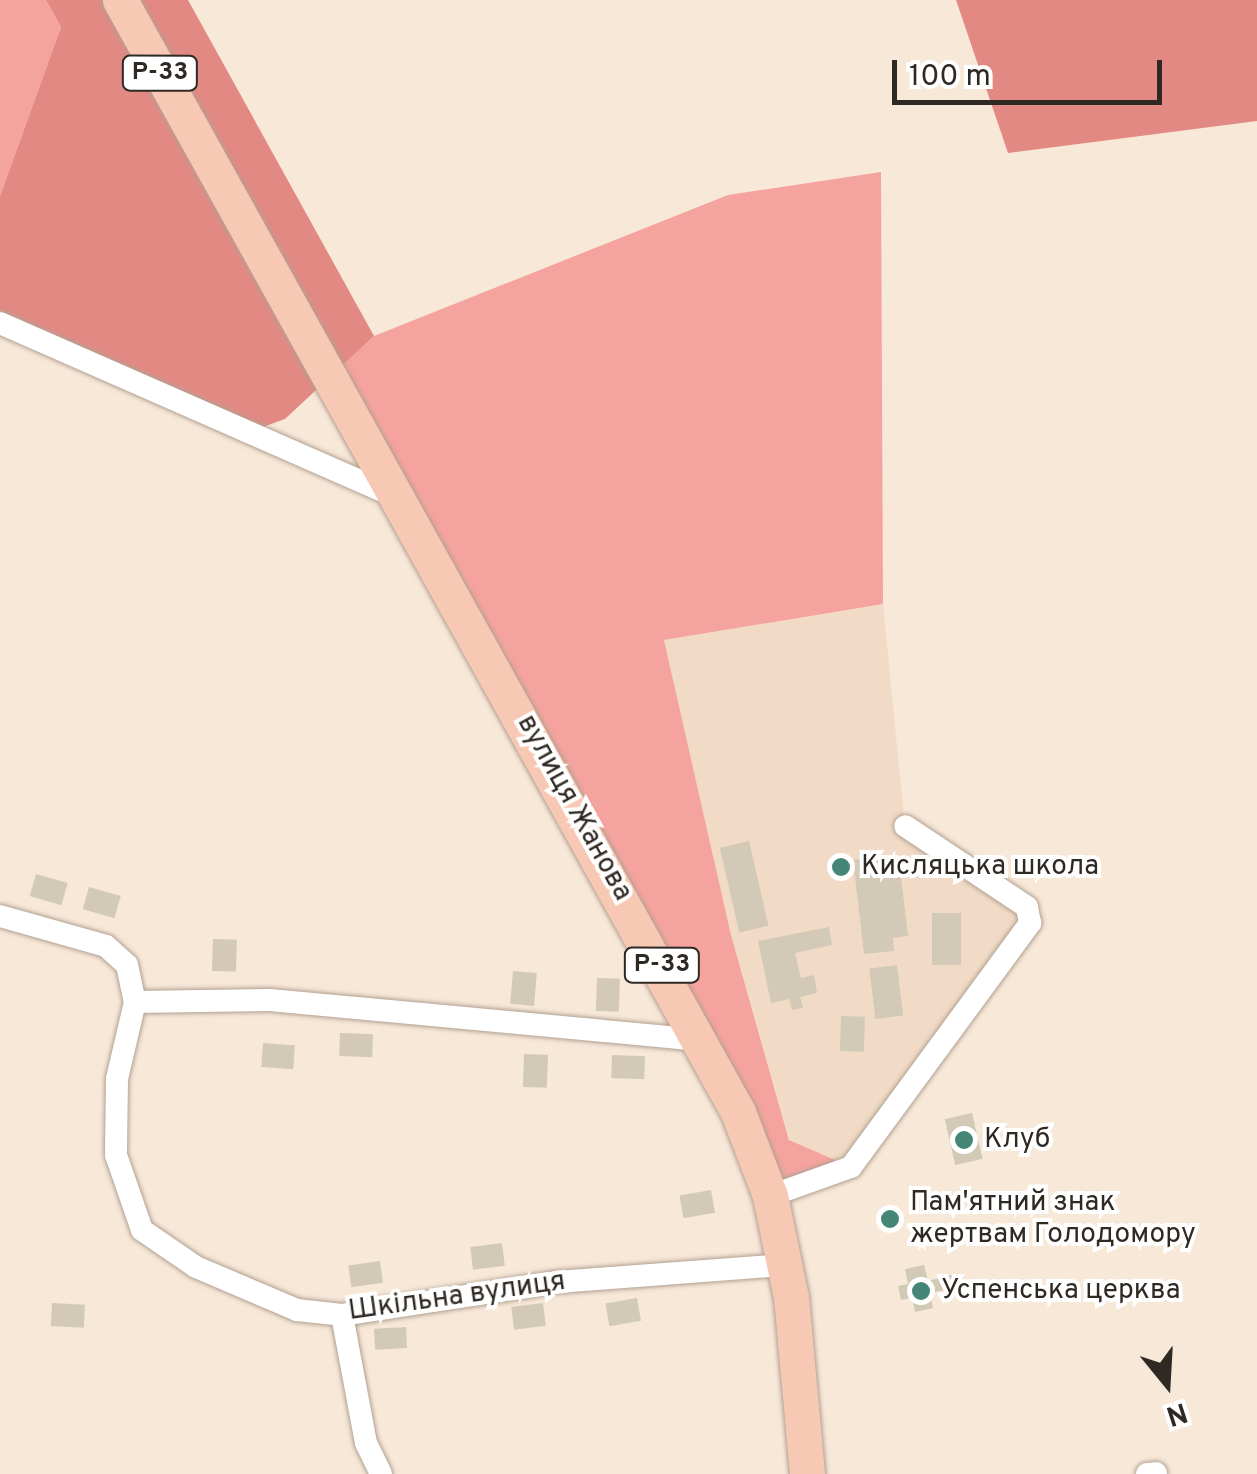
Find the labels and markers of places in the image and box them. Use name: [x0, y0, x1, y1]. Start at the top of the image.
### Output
place label: Кисляцька школа: [861, 850, 1099, 884]
marker: Кисляцька школа: [830, 856, 852, 878]
place label: Клуб: [984, 1123, 1050, 1157]
marker: Клуб: [953, 1129, 975, 1151]
place label: Пам'ятний знак жертвам Голодомору: [910, 1186, 1196, 1252]
marker: Пам'ятний знак жертвам Голодомору: [879, 1208, 901, 1230]
place label: Успенська церква: [941, 1274, 1180, 1308]
marker: Успенська церква: [910, 1280, 932, 1302]

